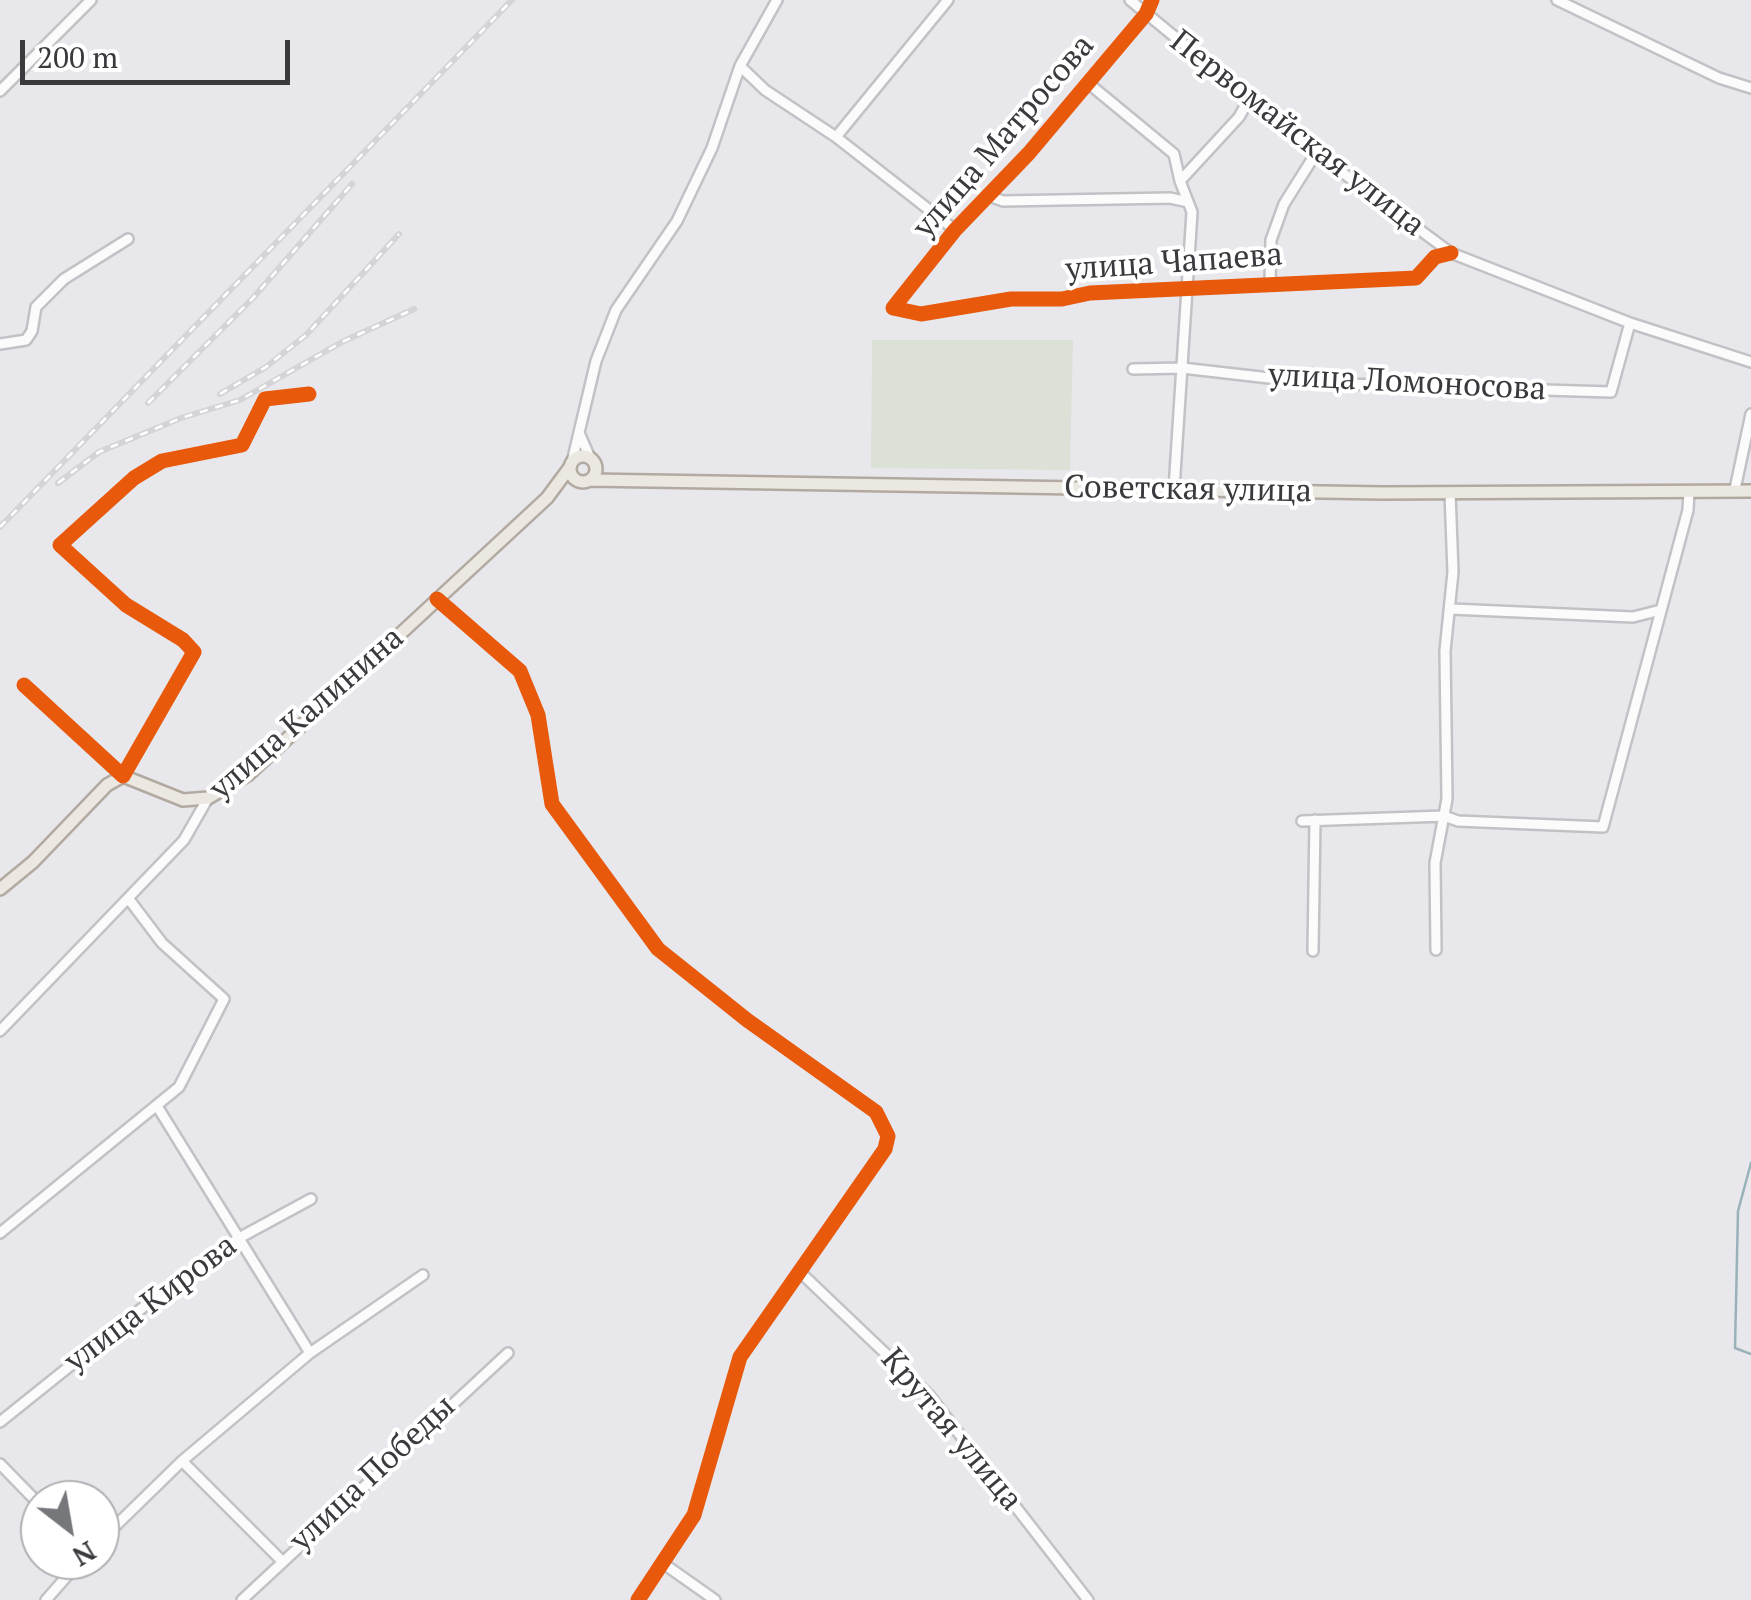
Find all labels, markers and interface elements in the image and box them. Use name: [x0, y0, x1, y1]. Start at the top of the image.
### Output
scale bar: [25, 20, 295, 82]
street label: Первомайская улица: [1162, 23, 1432, 245]
street label: улица Матросова: [905, 28, 1103, 246]
text: 200 m: [37, 37, 118, 77]
street label: улица Чапаева: [1064, 236, 1284, 290]
street label: улица Ломоносова: [1267, 357, 1547, 409]
street label: Советская улица: [1064, 469, 1312, 511]
street label: улица Калинина: [202, 619, 412, 809]
street label: улица Кирова: [58, 1227, 244, 1381]
street label: Крутая улица: [872, 1341, 1030, 1519]
street label: улица Победы: [282, 1388, 464, 1560]
north arrow: [20, 1480, 120, 1580]
text: N: [66, 1533, 103, 1576]

